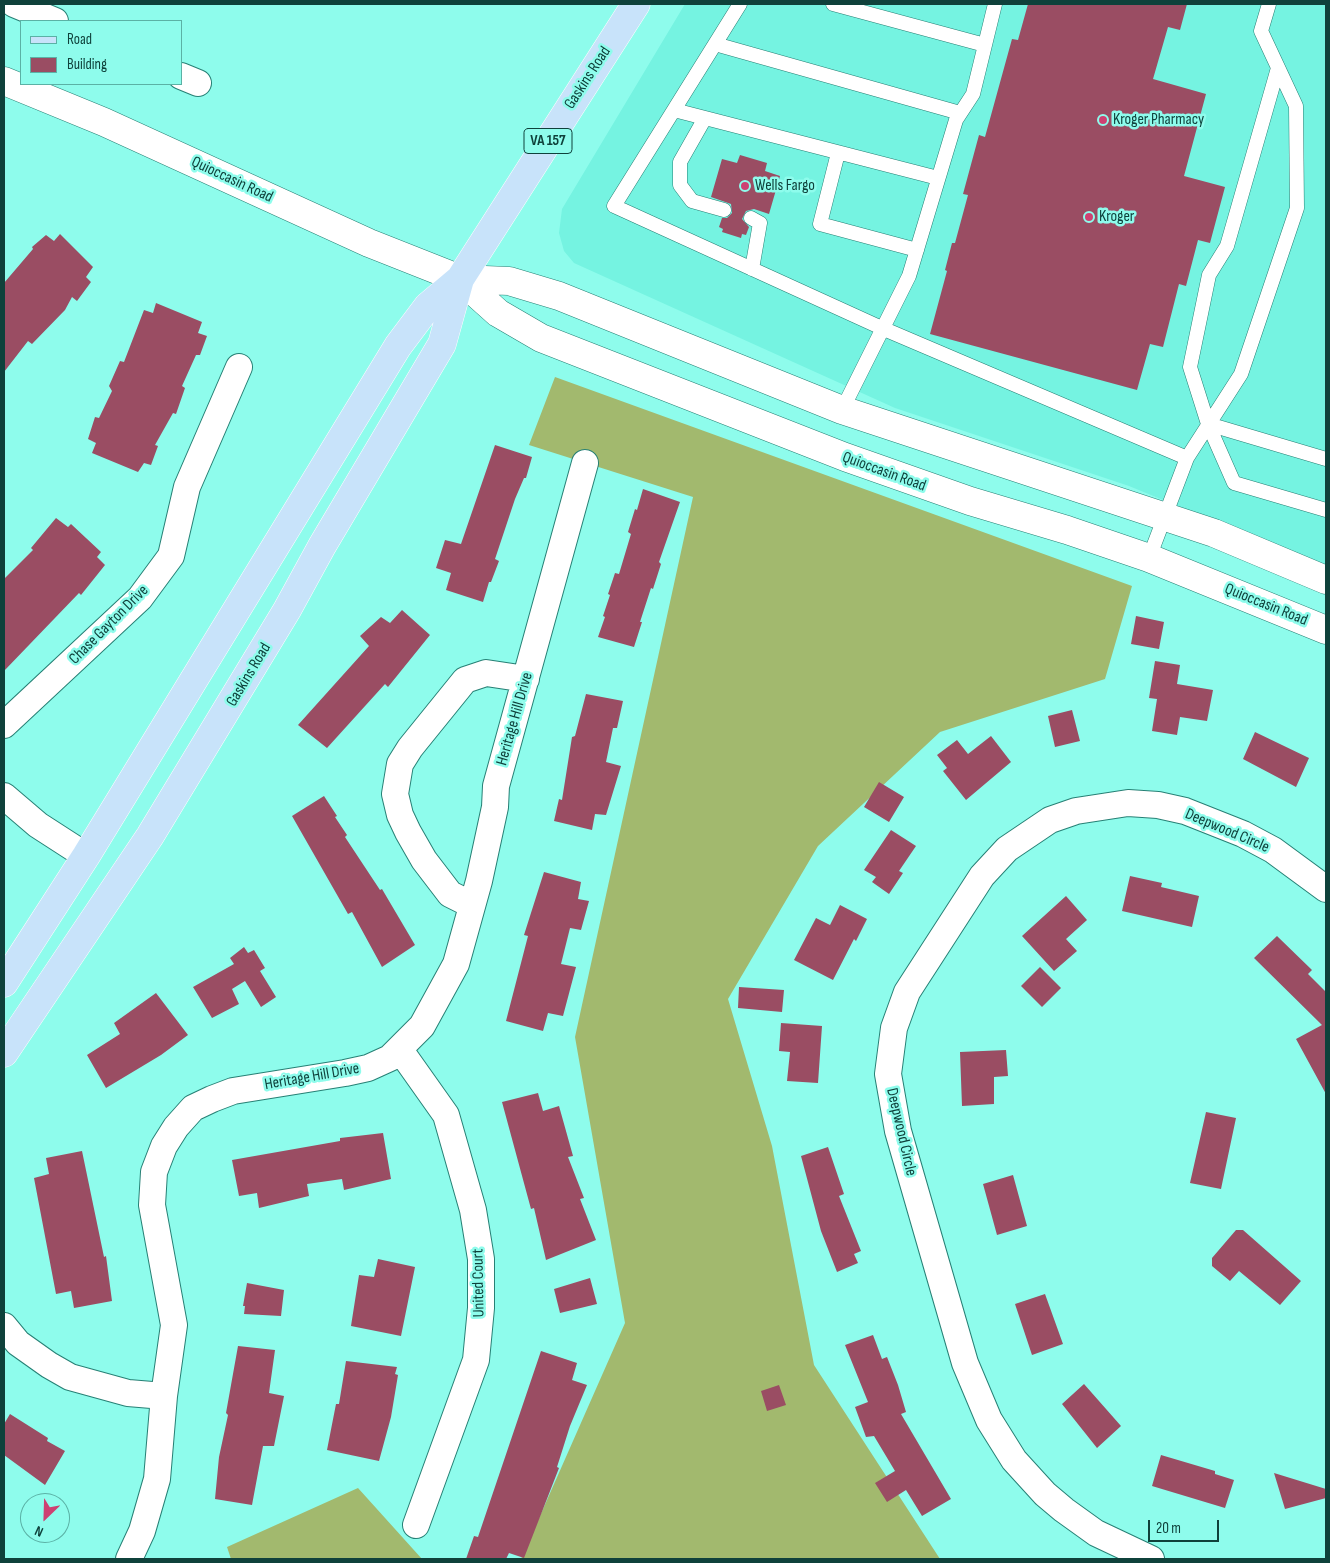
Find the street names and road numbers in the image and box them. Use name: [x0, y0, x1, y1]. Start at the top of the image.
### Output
street label: Gaskins Road: [561, 43, 615, 113]
road number: VA 157: [524, 128, 572, 154]
street label: Quioccasin Road: [188, 153, 276, 207]
street label: Quioccasin Road: [840, 448, 928, 496]
street label: Quioccasin Road: [1222, 580, 1310, 630]
street label: Chase Gayton Drive: [65, 581, 153, 669]
street label: Gaskins Road: [223, 640, 275, 710]
street label: Heritage Hill Drive: [493, 670, 537, 768]
street label: Deepwood Circle: [1182, 805, 1272, 857]
street label: Heritage Hill Drive: [263, 1059, 361, 1095]
street label: Deepwood Circle: [882, 1086, 920, 1178]
street label: United Court: [469, 1248, 489, 1318]

